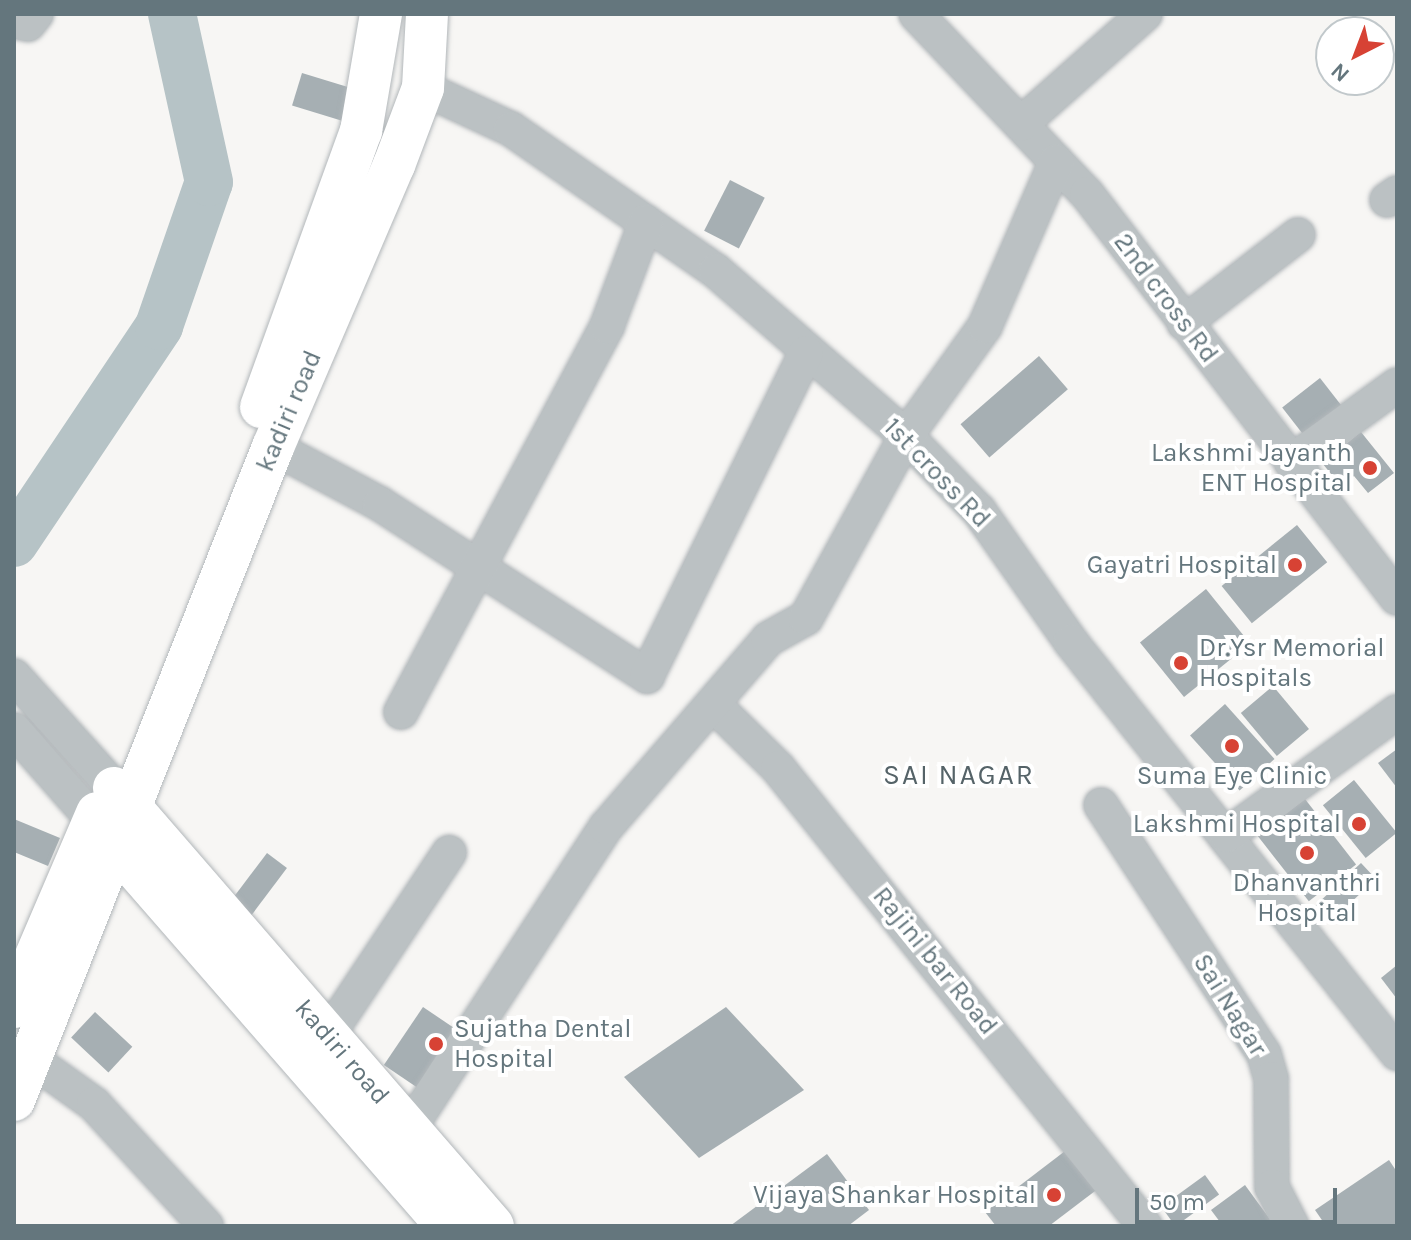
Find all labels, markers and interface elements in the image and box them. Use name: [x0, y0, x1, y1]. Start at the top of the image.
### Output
north arrow: [1315, 16, 1395, 96]
text: N: [1326, 57, 1355, 87]
street label: 2nd cross Rd: [1107, 227, 1225, 369]
street label: kadiri road: [249, 346, 329, 476]
street label: 1st cross Rd: [877, 412, 997, 534]
place label: Lakshmi Jayanth ENT Hospital: [1151, 437, 1352, 498]
marker: Lakshmi Jayanth ENT Hospital: [1359, 457, 1381, 479]
place label: Gayatri Hospital: [1087, 549, 1277, 581]
marker: Gayatri Hospital: [1284, 554, 1306, 576]
place label: Dr.Ysr Memorial Hospitals: [1199, 632, 1385, 694]
marker: Dr.Ysr Memorial Hospitals: [1170, 652, 1192, 674]
marker: Suma Eye Clinic: [1221, 735, 1243, 757]
district label: SAI NAGAR: [883, 758, 1035, 792]
place label: Suma Eye Clinic: [1137, 760, 1327, 792]
place label: Lakshmi Hospital: [1133, 808, 1341, 840]
marker: Lakshmi Hospital: [1348, 813, 1370, 835]
marker: Dhanvanthri Hospital: [1296, 842, 1318, 864]
place label: Dhanvanthri Hospital: [1233, 867, 1381, 928]
street label: Rajini bar Road: [866, 881, 1004, 1041]
street label: Sai Nagar: [1186, 948, 1274, 1062]
street label: kadiri road: [288, 993, 396, 1111]
place label: Sujatha Dental Hospital: [454, 1013, 631, 1074]
marker: Sujatha Dental Hospital: [425, 1033, 447, 1055]
scale bar: [1139, 1172, 1341, 1222]
place label: Vijaya Shankar Hospital: [753, 1179, 1036, 1211]
marker: Vijaya Shankar Hospital: [1043, 1184, 1065, 1206]
text: 50 m: [1149, 1188, 1205, 1216]

